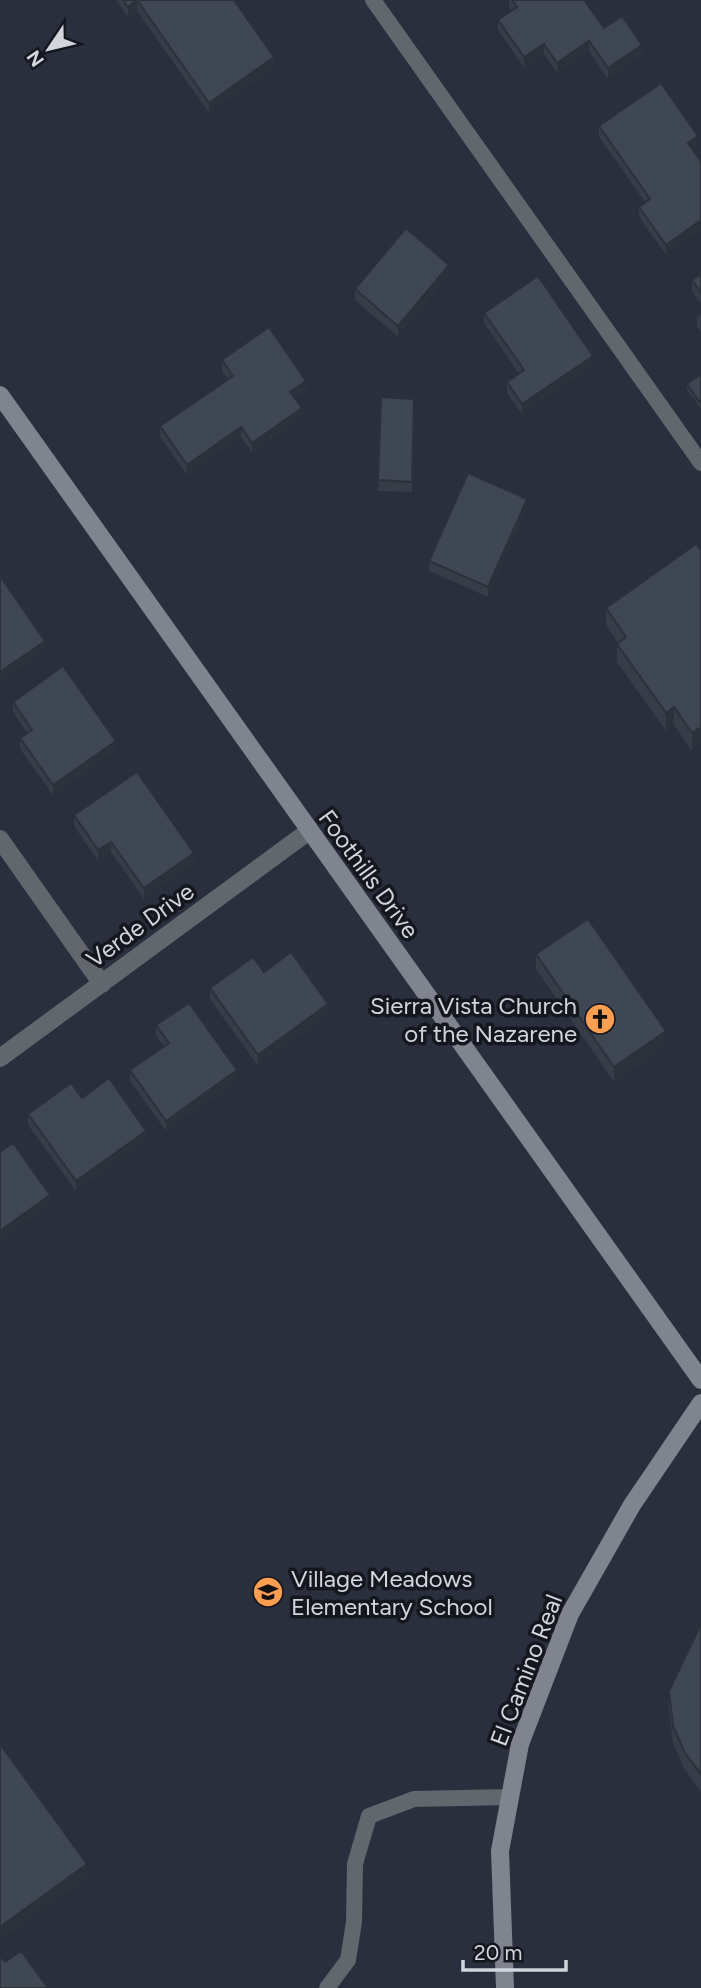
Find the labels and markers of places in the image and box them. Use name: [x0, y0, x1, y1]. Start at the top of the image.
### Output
place label: Sierra Vista Church of the Nazarene: [370, 991, 577, 1048]
church icon: Sierra Vista Church of the Nazarene: [583, 1002, 617, 1036]
place label: Village Meadows Elementary School: [291, 1564, 493, 1621]
school or university icon: Village Meadows Elementary School: [251, 1575, 285, 1609]

